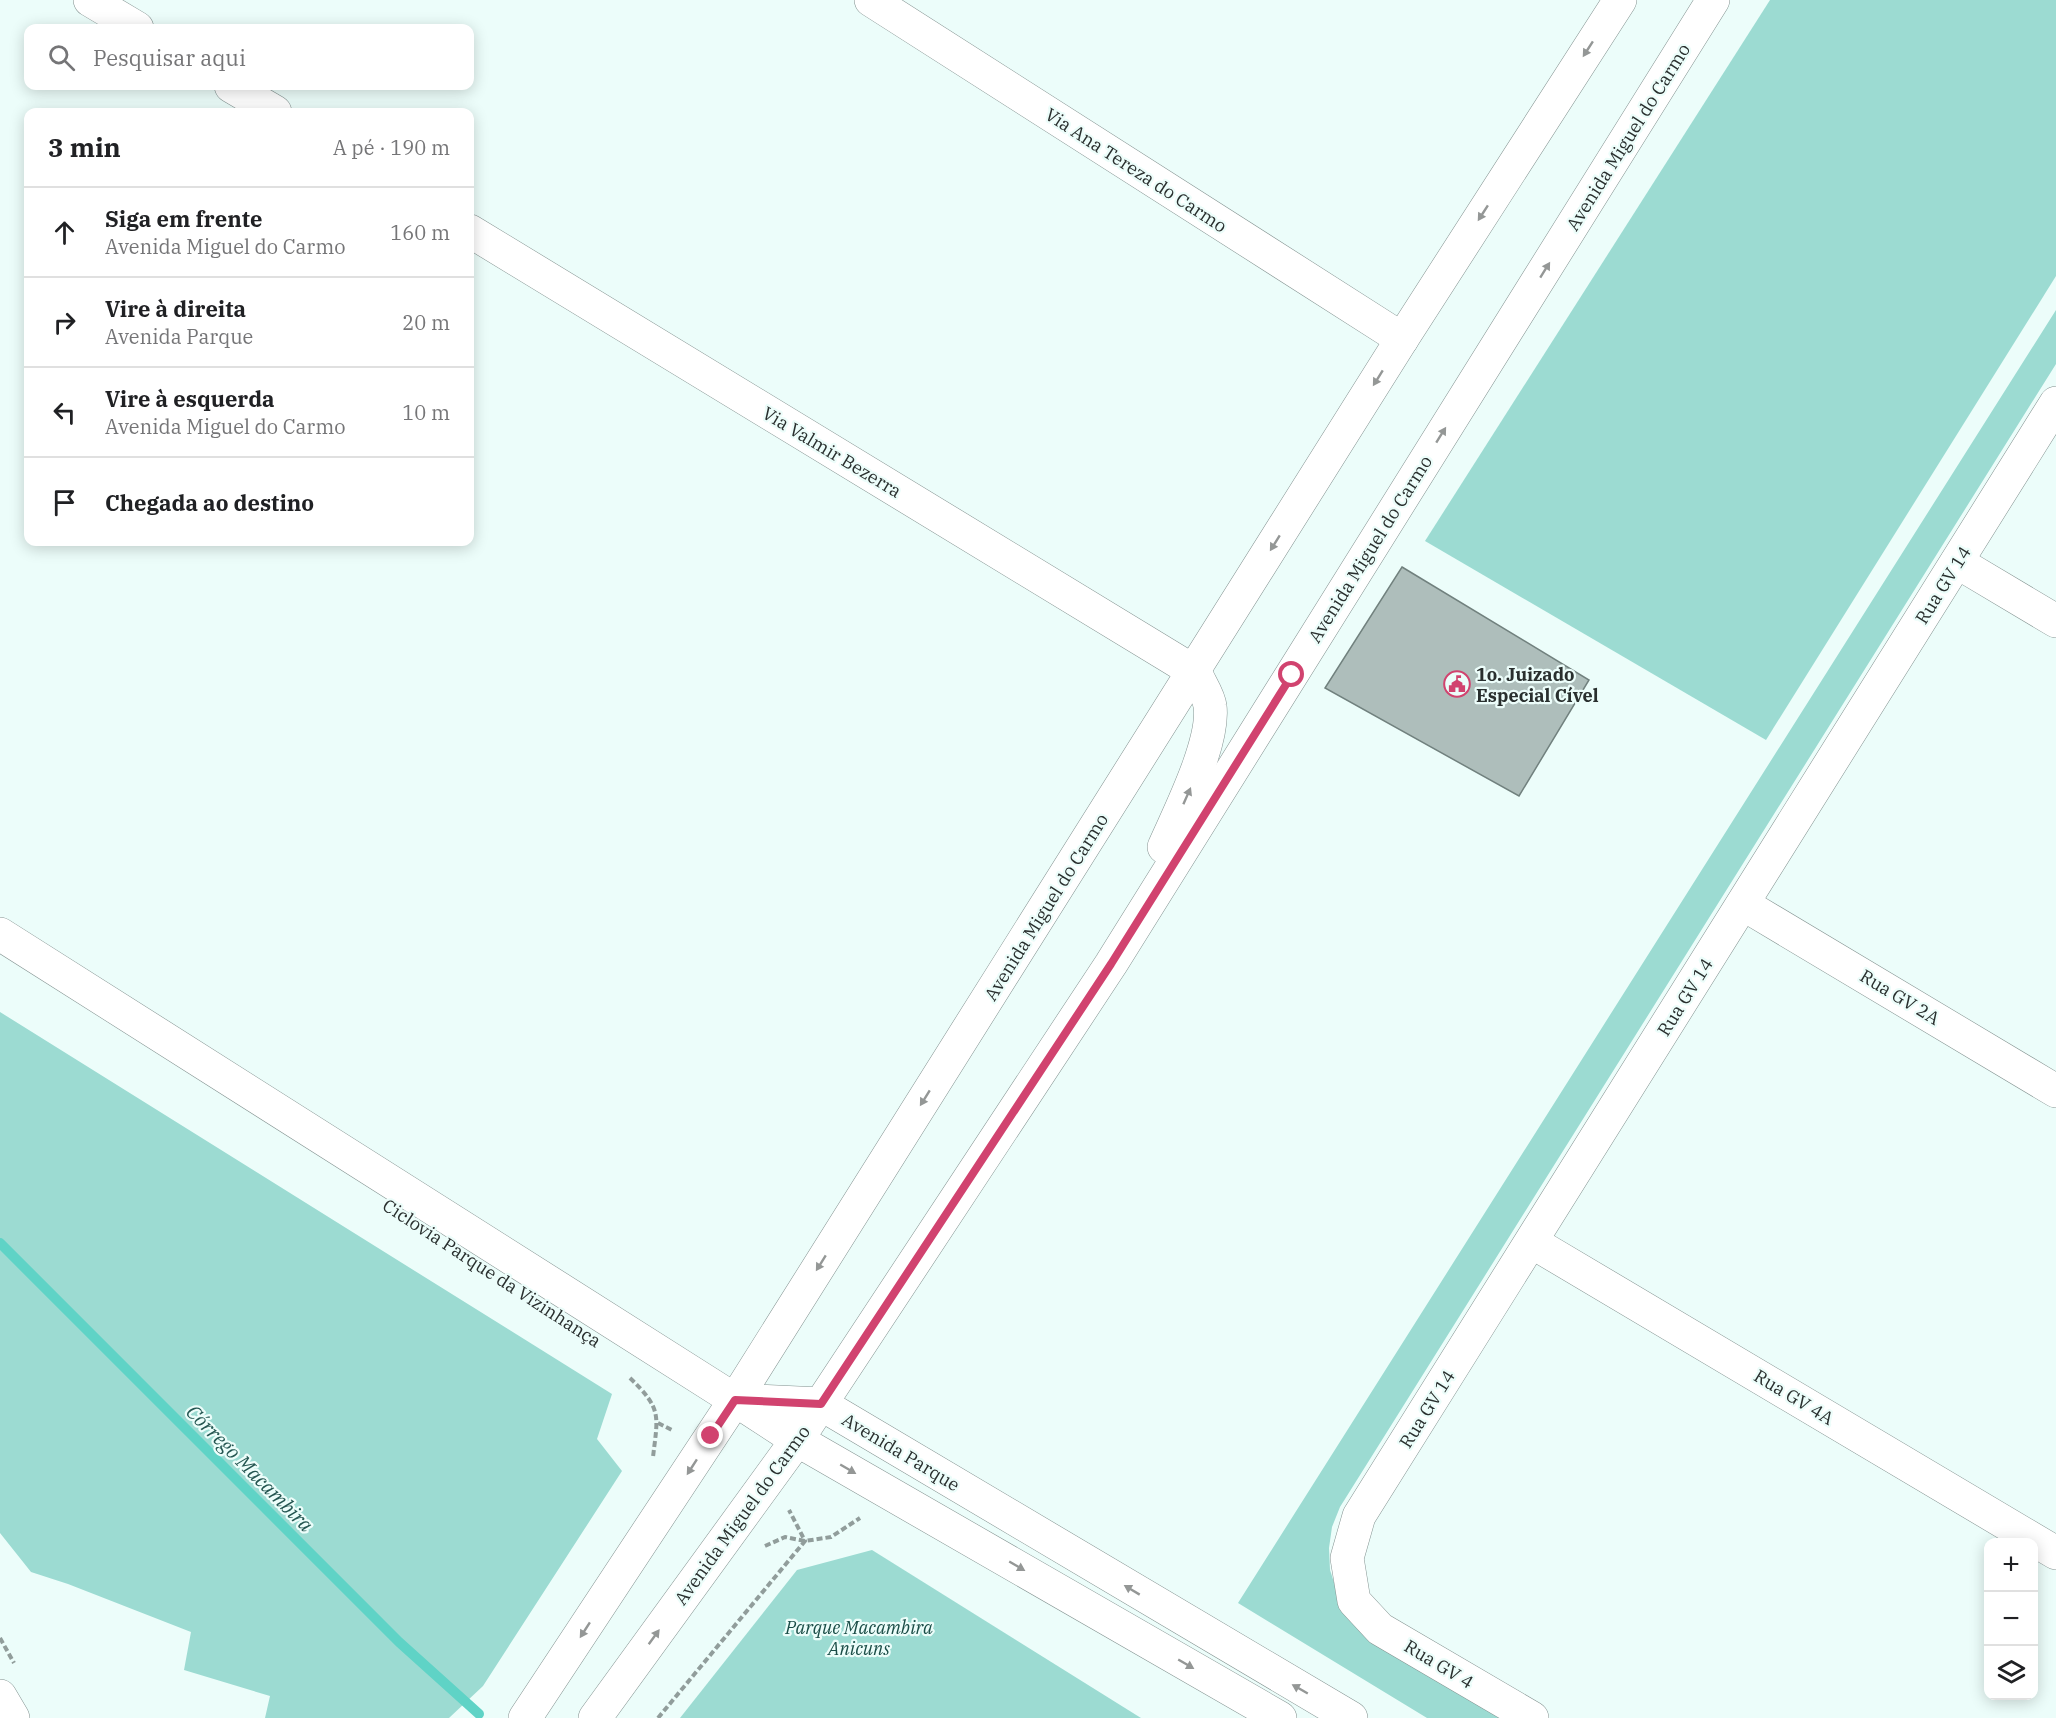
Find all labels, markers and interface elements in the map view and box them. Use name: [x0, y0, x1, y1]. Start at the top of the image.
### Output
search box: [24, 24, 474, 90]
street label: Avenida Miguel do Carmo: [1561, 39, 1695, 235]
icon: search: [45, 41, 78, 74]
one-way arrow: [1583, 41, 1594, 57]
text: Pesquisar aqui: [93, 43, 246, 72]
street label: Via Ana Tereza do Carmo: [1041, 103, 1231, 237]
text: 3 min: [48, 130, 121, 164]
text: A pé · 190 m: [333, 134, 450, 161]
text: Siga em frente: [105, 204, 262, 233]
one-way arrow: [1477, 205, 1488, 222]
icon: ahead: [48, 216, 81, 249]
text: 160 m: [390, 219, 450, 246]
text: Avenida Miguel do Carmo: [105, 233, 346, 260]
one-way arrow: [1539, 262, 1550, 278]
text: Vire à direita: [105, 294, 246, 323]
icon: right: [48, 306, 81, 339]
text: 20 m: [402, 309, 450, 336]
text: Avenida Parque: [105, 323, 253, 350]
one-way arrow: [1373, 370, 1384, 386]
text: Vire à esquerda: [105, 384, 275, 413]
icon: left: [48, 396, 81, 429]
text: 10 m: [402, 399, 450, 426]
street label: Via Valmir Bezerra: [758, 401, 906, 503]
text: Avenida Miguel do Carmo: [105, 413, 346, 440]
one-way arrow: [1436, 427, 1447, 443]
street label: Avenida Miguel do Carmo: [1303, 451, 1437, 647]
icon: arrive: [48, 486, 81, 519]
text: Chegada ao destino: [105, 488, 314, 517]
one-way arrow: [1269, 535, 1281, 551]
street label: Rua GV 14: [1910, 542, 1976, 628]
route start: [1278, 661, 1304, 687]
place label: 1o. Juizado Especial Cível: [1476, 663, 1599, 707]
public building icon: 1o. Juizado Especial Cível: [1442, 669, 1472, 699]
one-way arrow: [1182, 786, 1192, 804]
street label: Avenida Miguel do Carmo: [979, 809, 1113, 1005]
street label: Rua GV 14: [1652, 954, 1718, 1040]
street label: Rua GV 2A: [1856, 964, 1945, 1030]
one-way arrow: [920, 1090, 931, 1106]
street label: Ciclovia Parque da Vizinhança: [378, 1194, 606, 1352]
one-way arrow: [815, 1254, 826, 1271]
street label: Rua GV 4A: [1750, 1364, 1839, 1430]
street label: Rua GV 14: [1394, 1366, 1460, 1452]
water label: Córrego Macambira: [180, 1398, 320, 1538]
street label: Avenida Parque: [838, 1408, 964, 1496]
street label: Avenida Miguel do Carmo: [669, 1421, 815, 1609]
route end: [697, 1422, 723, 1448]
one-way arrow: [686, 1459, 697, 1475]
one-way arrow: [840, 1464, 857, 1474]
map controls: [1984, 1538, 2038, 1700]
button: +: [1984, 1538, 2038, 1592]
one-way arrow: [1009, 1561, 1025, 1572]
one-way arrow: [1123, 1585, 1140, 1595]
button: −: [1984, 1592, 2038, 1646]
park label: Parque Macambira Anicuns: [784, 1616, 933, 1660]
one-way arrow: [579, 1622, 590, 1638]
one-way arrow: [648, 1629, 660, 1645]
street label: Rua GV 4: [1400, 1634, 1478, 1694]
button: layers: [1984, 1646, 2038, 1700]
one-way arrow: [1178, 1659, 1195, 1669]
one-way arrow: [1292, 1683, 1308, 1694]

